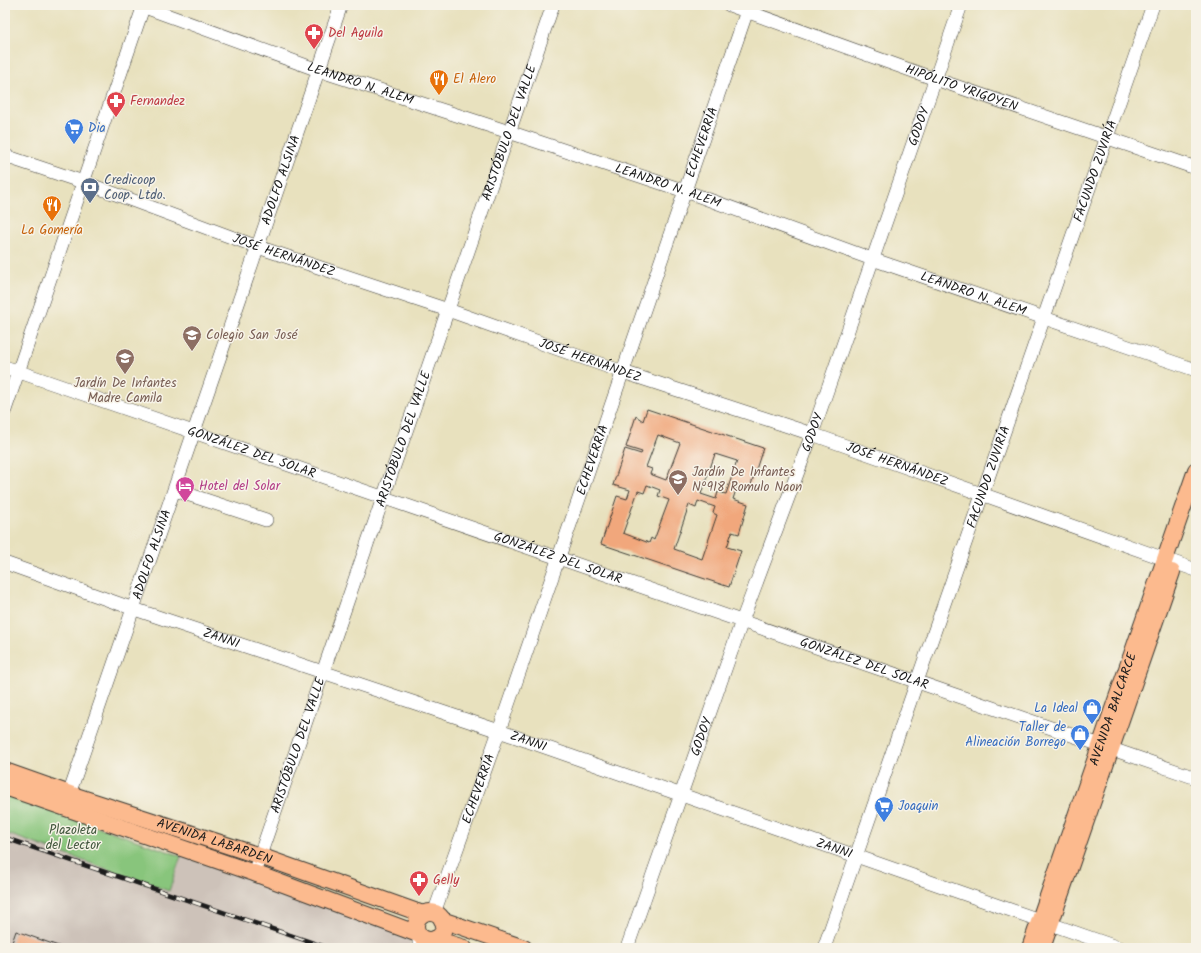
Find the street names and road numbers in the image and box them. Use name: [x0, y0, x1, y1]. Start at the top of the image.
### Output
street label: LEANDRO N. ALEM: [304, 56, 417, 111]
street label: HIPÓLITO YRIGOYEN: [902, 59, 1021, 117]
street label: ARISTÓBULO DEL VALLE: [476, 61, 542, 204]
street label: ECHEVERRÍA: [680, 104, 724, 180]
street label: GODOY: [902, 104, 935, 149]
street label: FACUNDO ZUVIRÍA: [1068, 117, 1123, 225]
street label: ADOLFO ALSINA: [255, 132, 306, 228]
street label: LEANDRO N. ALEM: [612, 158, 724, 214]
street label: JOSÉ HERNÁNDEZ: [229, 228, 338, 282]
street label: LEANDRO N. ALEM: [918, 266, 1030, 322]
street label: JOSÉ HERNÁNDEZ: [536, 333, 644, 388]
street label: ARISTÓBULO DEL VALLE: [370, 368, 437, 510]
street label: GODOY: [796, 410, 829, 455]
street label: GONZÁLEZ DEL SOLAR: [185, 420, 319, 484]
street label: ECHEVERRÍA: [570, 422, 614, 498]
street label: FACUNDO ZUVIRÍA: [961, 423, 1016, 531]
street label: JOSÉ HERNÁNDEZ: [843, 436, 951, 492]
street label: ADOLFO ALSINA: [126, 506, 177, 602]
street label: GONZÁLEZ DEL SOLAR: [491, 526, 625, 590]
street label: ZANNI: [200, 622, 242, 654]
street label: GONZÁLEZ DEL SOLAR: [797, 632, 932, 696]
street label: AVENIDA BALCARCE: [1084, 649, 1143, 769]
street label: ARISTÓBULO DEL VALLE: [265, 674, 331, 816]
street label: GODOY: [685, 714, 718, 759]
street label: ZANNI: [507, 725, 550, 757]
street label: ECHEVERRÍA: [456, 751, 501, 827]
street label: AVENIDA LABARDEN: [154, 813, 275, 870]
street label: ZANNI: [813, 832, 855, 864]

